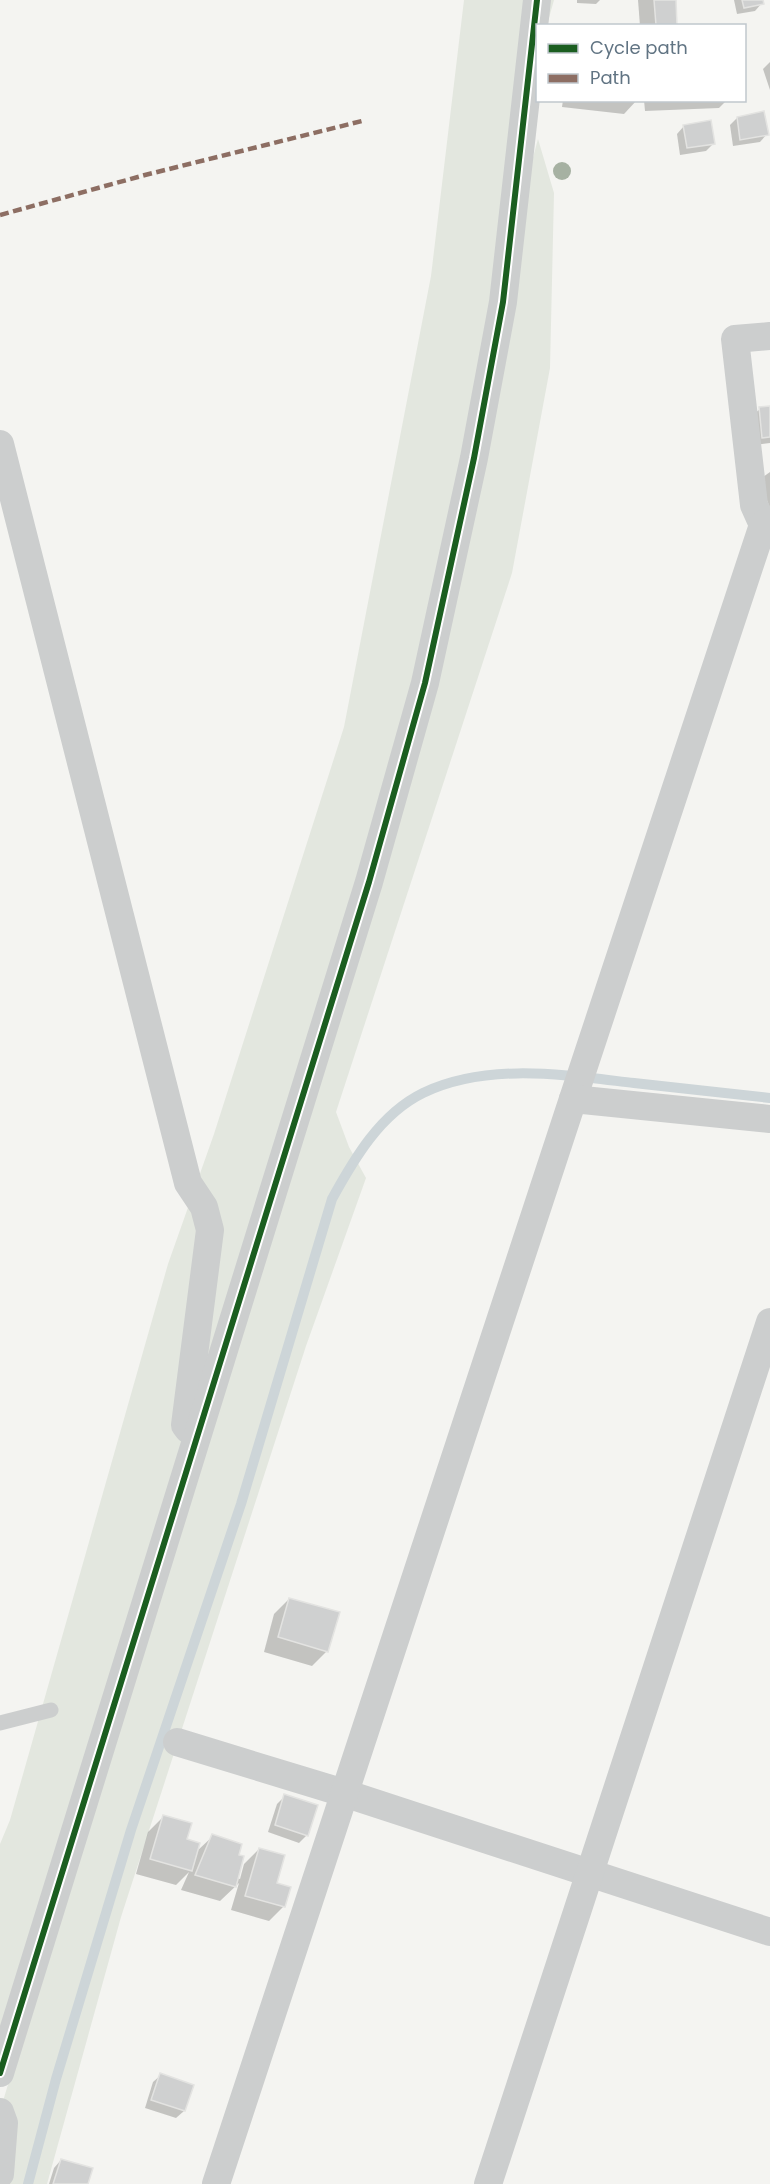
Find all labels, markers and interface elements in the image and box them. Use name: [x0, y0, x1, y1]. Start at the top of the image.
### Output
legend: [536, 24, 746, 102]
text: Cycle path: [590, 35, 688, 60]
text: Path: [590, 65, 631, 90]

